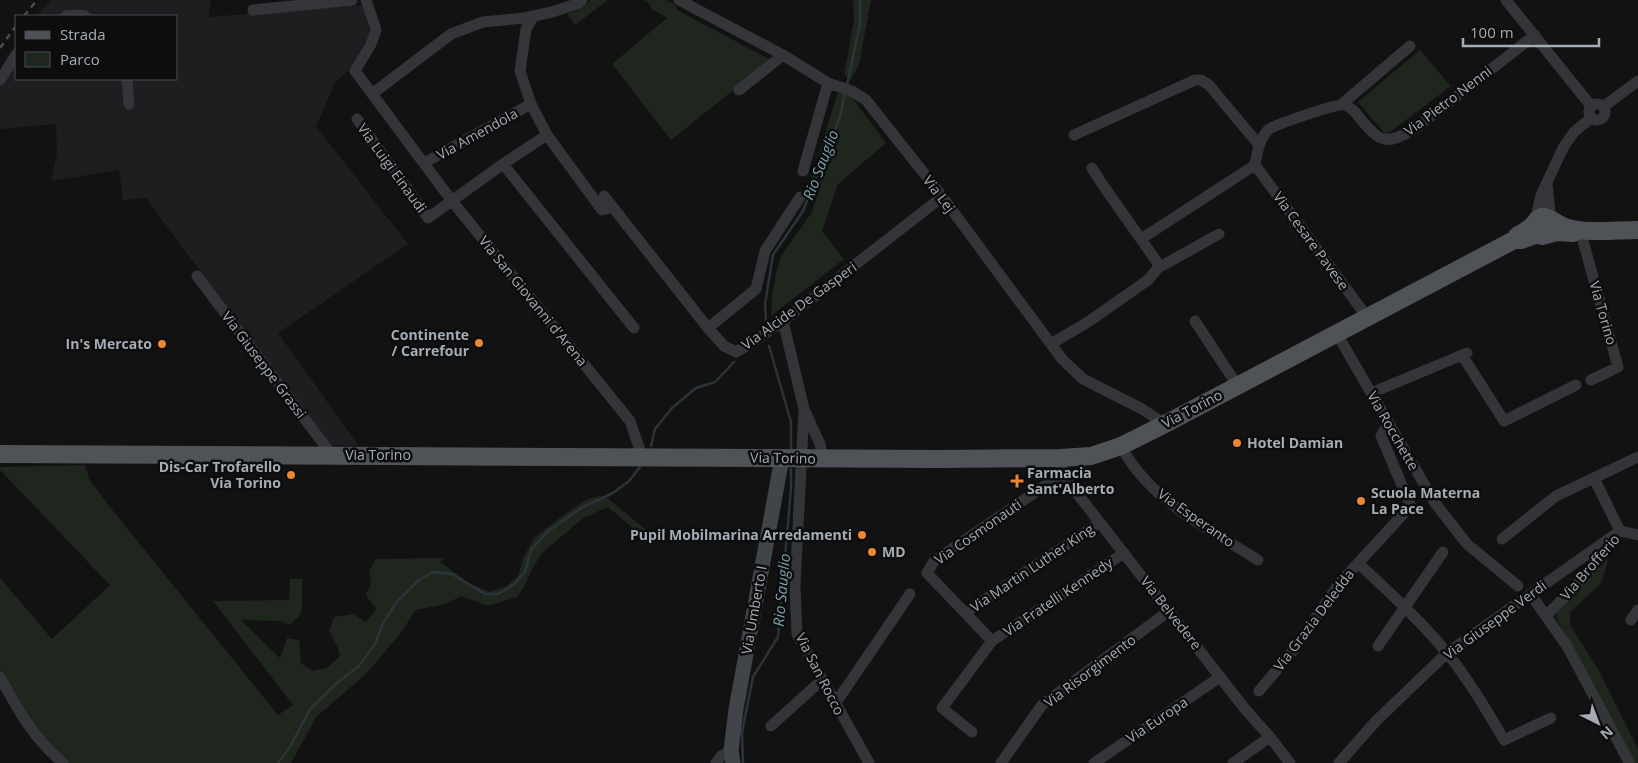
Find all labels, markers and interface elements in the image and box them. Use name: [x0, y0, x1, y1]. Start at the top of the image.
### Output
legend: [15, 15, 178, 80]
scale bar: [1463, 15, 1599, 47]
text: 100 m: [1470, 22, 1514, 42]
text: Strada: [60, 24, 106, 44]
text: Parco: [60, 49, 100, 69]
street label: Via Pietro Nenni: [1400, 61, 1495, 140]
street label: Via Amendola: [433, 103, 521, 164]
street label: Via Luigi Einaudi: [354, 119, 431, 216]
water label: Rio Sauglio: [798, 127, 843, 202]
street label: Via Lej: [919, 171, 960, 216]
street label: Via Cesare Pavese: [1269, 188, 1354, 294]
street label: Via San Giovanni d'Arena: [475, 231, 592, 370]
street label: Via Alcide De Gasperi: [737, 257, 860, 354]
street label: Via Torino: [1585, 279, 1622, 347]
street label: Via Giuseppe Grassi: [218, 307, 311, 422]
place label: Continente / Carrefour: [391, 325, 470, 360]
place label: In's Mercato: [66, 334, 152, 353]
marker: Continente / Carrefour: [473, 337, 485, 349]
marker: In's Mercato: [156, 338, 168, 350]
street label: Via Torino: [1158, 385, 1225, 432]
street label: Via Rocchette: [1363, 388, 1424, 474]
place label: Hotel Damian: [1247, 433, 1343, 452]
marker: Hotel Damian: [1231, 437, 1243, 449]
street label: Via Torino: [345, 445, 411, 464]
street label: Via Torino: [750, 447, 816, 468]
place label: Dis-Car Trofarello Via Torino: [159, 457, 281, 492]
place label: Farmacia Sant'Alberto: [1027, 463, 1115, 498]
marker: Dis-Car Trofarello Via Torino: [285, 469, 297, 481]
marker: Farmacia Sant'Alberto: [1011, 475, 1023, 487]
place label: Scuola Materna La Pace: [1371, 483, 1480, 518]
street label: Via Esperanto: [1154, 484, 1238, 551]
street label: Via Cosmonauti: [930, 495, 1025, 569]
marker: Scuola Materna La Pace: [1355, 495, 1367, 507]
street label: Via Martin Luther King: [966, 519, 1098, 616]
place label: Pupil Mobilmarina Arredamenti: [630, 525, 852, 544]
marker: Pupil Mobilmarina Arredamenti: [856, 529, 868, 541]
street label: Via Brofferio: [1556, 530, 1624, 604]
place label: MD: [882, 542, 906, 561]
marker: MD: [866, 546, 878, 558]
street label: Via Fratelli Kennedy: [999, 552, 1117, 640]
water label: Rio Sauglio: [768, 553, 794, 627]
street label: Via Umberto I: [736, 564, 771, 656]
street label: Via Grazia Deledda: [1269, 565, 1358, 674]
street label: Via Belvedere: [1137, 572, 1206, 654]
street label: Via Giuseppe Verdi: [1439, 576, 1550, 663]
street label: Via San Rocco: [792, 629, 849, 718]
street label: Via Risorgimento: [1040, 630, 1139, 711]
street label: Via Europa: [1122, 692, 1191, 747]
north arrow: [1573, 698, 1623, 748]
text: N: [1596, 722, 1618, 744]

